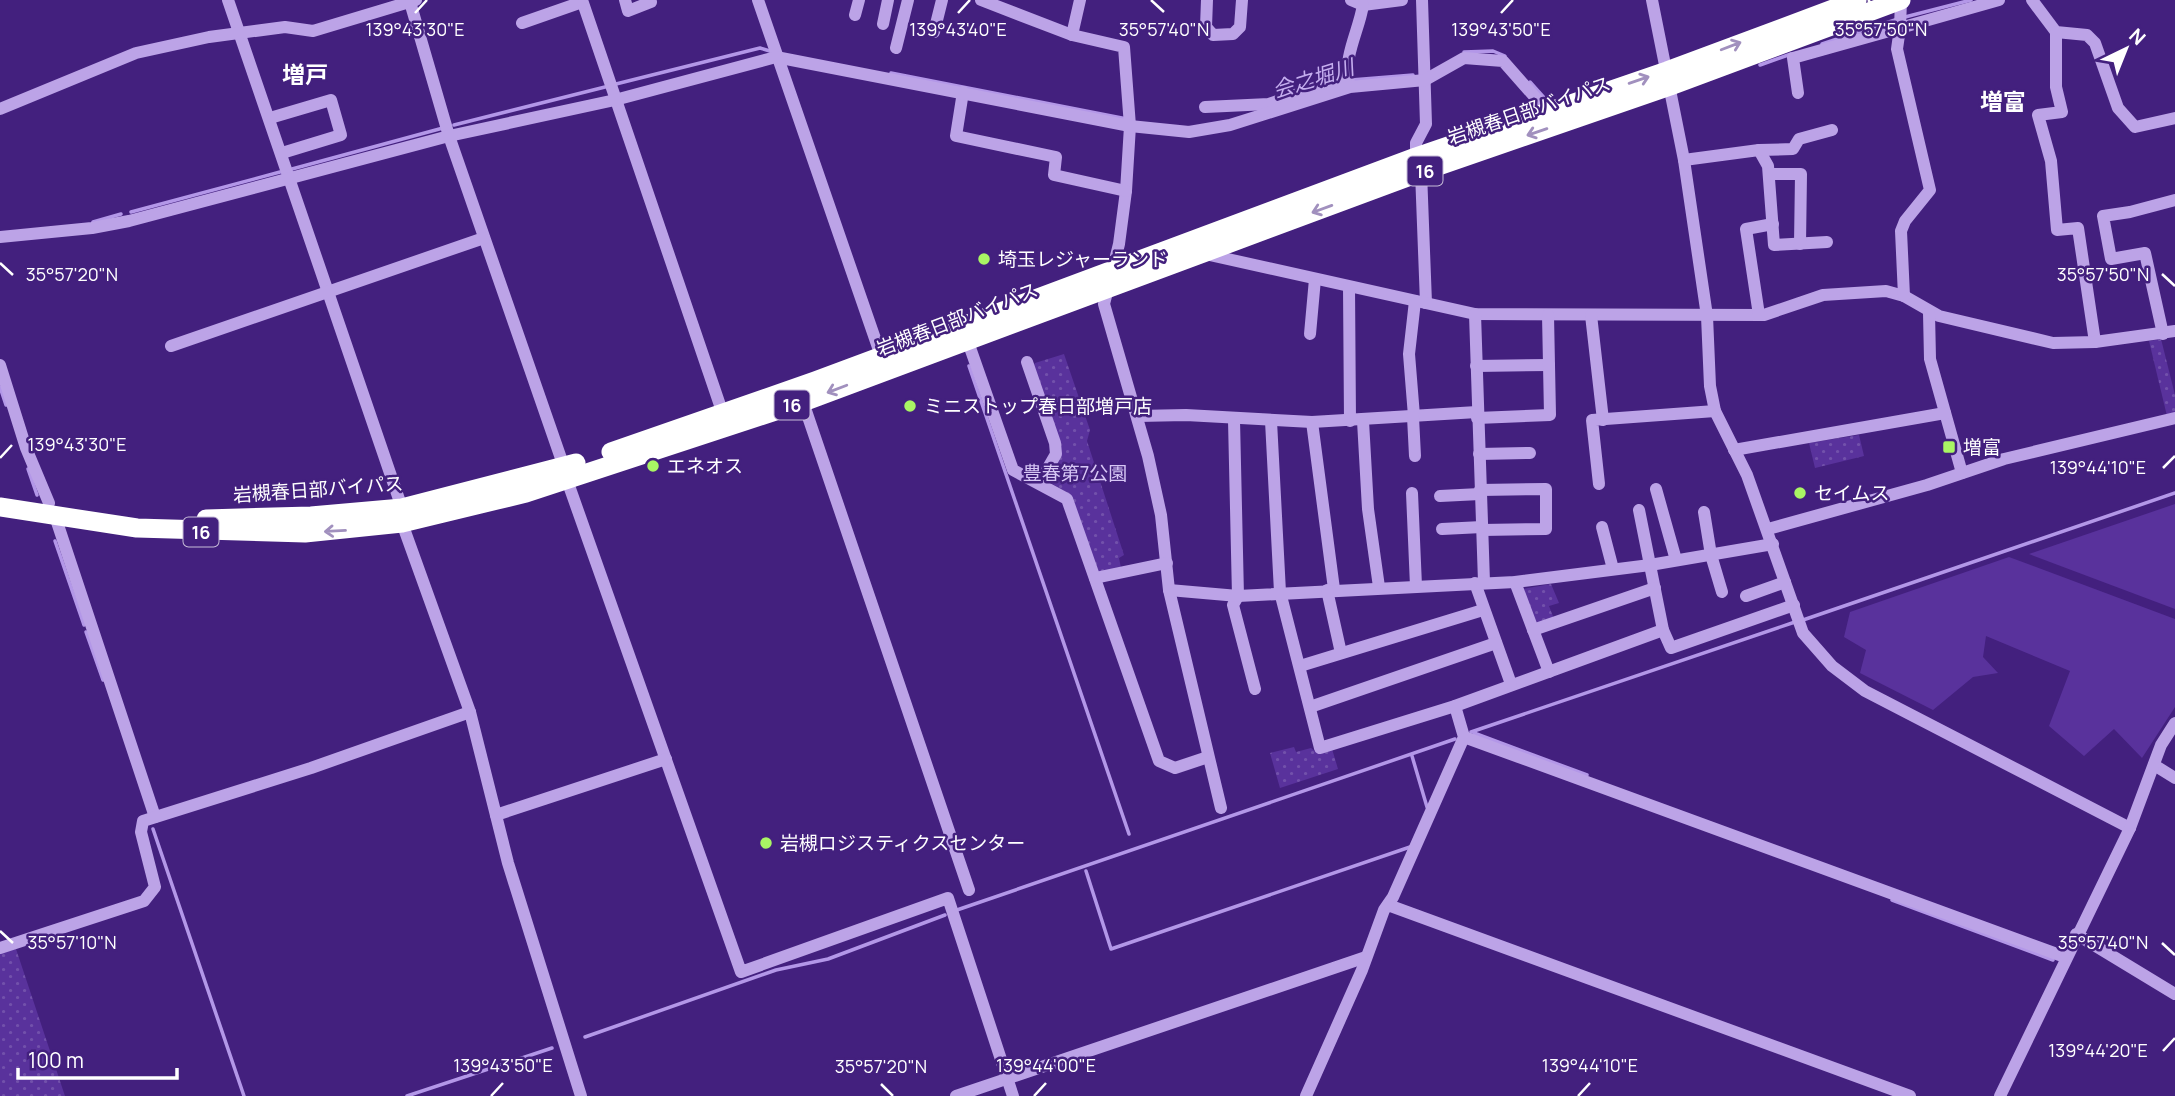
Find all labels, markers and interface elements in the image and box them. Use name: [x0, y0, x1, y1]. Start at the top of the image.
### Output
north arrow: [2091, 14, 2161, 84]
text: 139°43'30"E: [366, 17, 464, 41]
text: 139°43'40"E: [909, 17, 1007, 41]
text: 35°57'40"N: [1119, 17, 1209, 41]
text: 139°43'50"E: [1451, 17, 1551, 41]
text: 35°57'50"N: [1835, 17, 1927, 41]
text: N: [2124, 22, 2151, 51]
one-way arrow: [1720, 39, 1741, 52]
water label: 会之堀川: [1269, 52, 1359, 104]
district label: 増戸: [282, 58, 328, 90]
street label: 岩槻春日部バイパス: [1444, 70, 1614, 150]
one-way arrow: [1628, 73, 1649, 86]
district label: 増富: [1980, 85, 2026, 117]
one-way arrow: [1526, 127, 1548, 139]
road number: 16: [1408, 156, 1442, 186]
one-way arrow: [1312, 203, 1334, 216]
place label: 埼玉レジャーランド: [998, 246, 1168, 272]
marker: 埼玉レジャーランド: [976, 251, 992, 267]
text: 35°57'20"N: [26, 262, 118, 286]
text: 35°57'50"N: [2057, 262, 2149, 286]
street label: 岩槻春日部バイパス: [873, 276, 1041, 362]
one-way arrow: [826, 384, 848, 396]
road number: 16: [774, 390, 810, 419]
place label: ミニストップ春日部増戸店: [924, 393, 1152, 419]
marker: ミニストップ春日部増戸店: [902, 398, 918, 414]
text: 139°43'30"E: [28, 432, 126, 456]
place label: 増富: [1963, 434, 2001, 460]
marker: 増富: [1941, 439, 1957, 455]
place label: エネオス: [667, 453, 743, 479]
text: 139°44'10"E: [2050, 455, 2146, 479]
marker: エネオス: [645, 458, 661, 474]
park label: 豊春第7公園: [1023, 460, 1127, 486]
street label: 岩槻春日部バイパス: [232, 470, 404, 508]
place label: セイムス: [1814, 480, 1890, 506]
marker: セイムス: [1792, 485, 1808, 501]
road number: 16: [184, 518, 218, 546]
one-way arrow: [324, 525, 346, 538]
place label: 岩槻ロジスティクスセンター: [780, 830, 1025, 856]
marker: 岩槻ロジスティクスセンター: [758, 835, 774, 851]
text: 35°57'10"N: [27, 930, 117, 954]
text: 35°57'40"N: [2058, 930, 2148, 954]
scale bar: [18, 1036, 177, 1080]
text: 139°44'20"E: [2048, 1038, 2148, 1062]
text: 100 m: [28, 1046, 84, 1074]
text: 139°43'50"E: [453, 1053, 553, 1077]
text: 139°44'00"E: [996, 1053, 1096, 1077]
text: 139°44'10"E: [1542, 1053, 1638, 1077]
text: 35°57'20"N: [835, 1054, 927, 1078]

